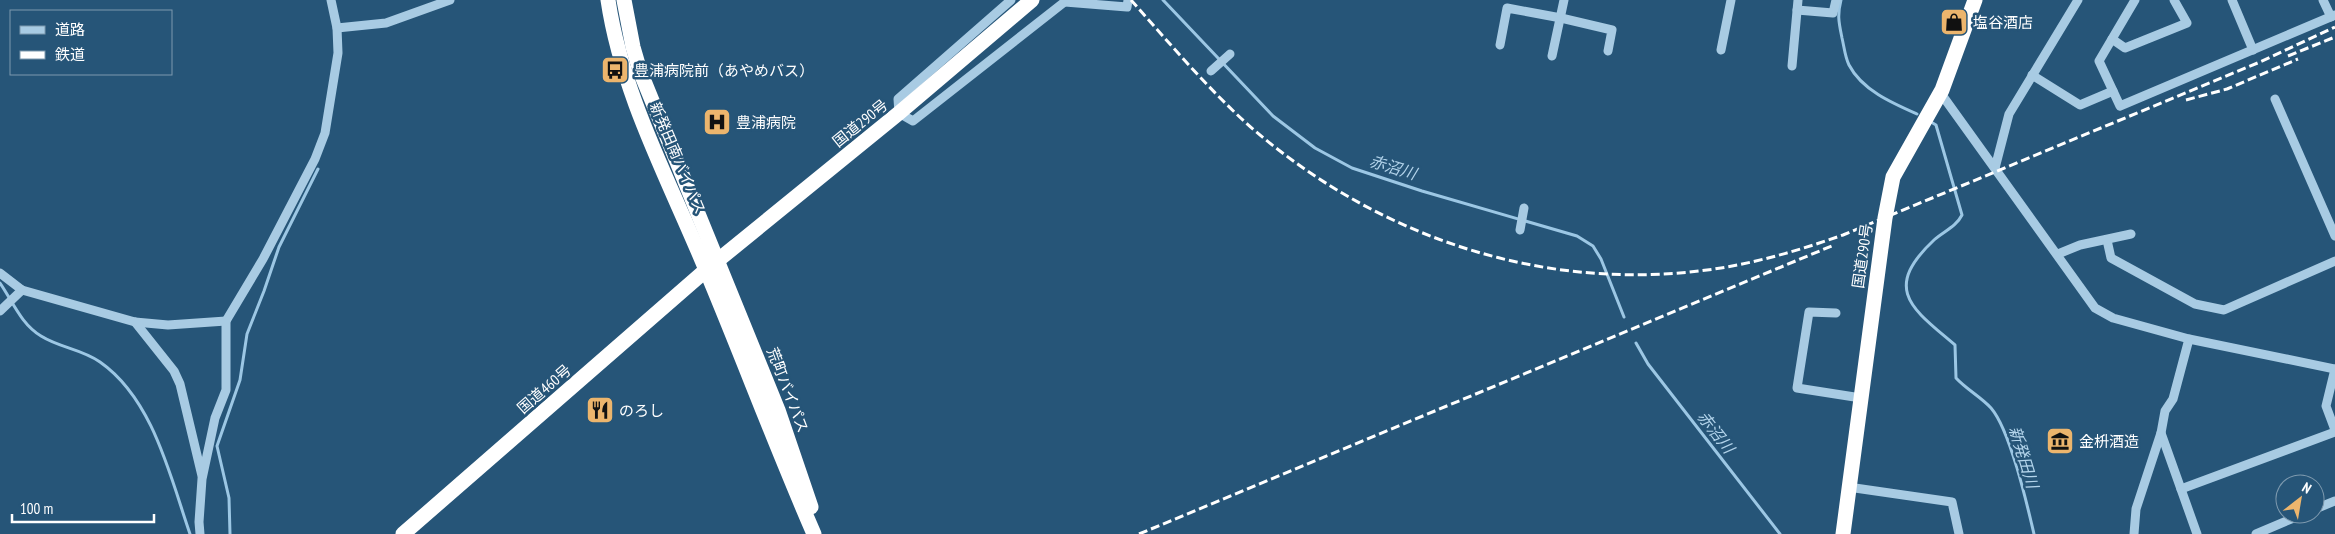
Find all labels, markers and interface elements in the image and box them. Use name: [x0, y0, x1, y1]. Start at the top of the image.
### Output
shop icon: 塩谷酒店: [1939, 7, 1969, 37]
legend: [10, 10, 172, 75]
place label: 塩谷酒店: [1973, 13, 2033, 32]
text: 道路: [55, 20, 85, 39]
text: 鉄道: [55, 45, 85, 64]
bus stop icon: 豊浦病院前（あやめバス）: [600, 55, 630, 85]
place label: 豊浦病院前（あやめバス）: [634, 61, 814, 80]
street label: 国道290号: [829, 95, 891, 151]
street label: 新発田南バイパス: [646, 99, 710, 217]
hospital icon: 豊浦病院: [702, 107, 732, 137]
place label: 豊浦病院: [736, 113, 796, 132]
water label: 赤沼川: [1367, 150, 1421, 184]
street label: 国道290号: [1848, 222, 1876, 290]
street label: 荒町バイパス: [763, 345, 813, 435]
street label: 国道460号: [513, 360, 575, 418]
restaurant icon: のろし: [585, 395, 615, 425]
place label: のろし: [619, 401, 664, 420]
water label: 赤沼川: [1693, 407, 1740, 459]
water label: 新発田川: [2005, 423, 2044, 492]
museum icon: 金枡酒造: [2045, 426, 2075, 456]
place label: 金枡酒造: [2079, 432, 2139, 451]
north arrow: [2275, 474, 2325, 524]
text: N: [2299, 478, 2315, 498]
scale bar: [12, 492, 155, 524]
text: 100 m: [20, 499, 53, 518]

